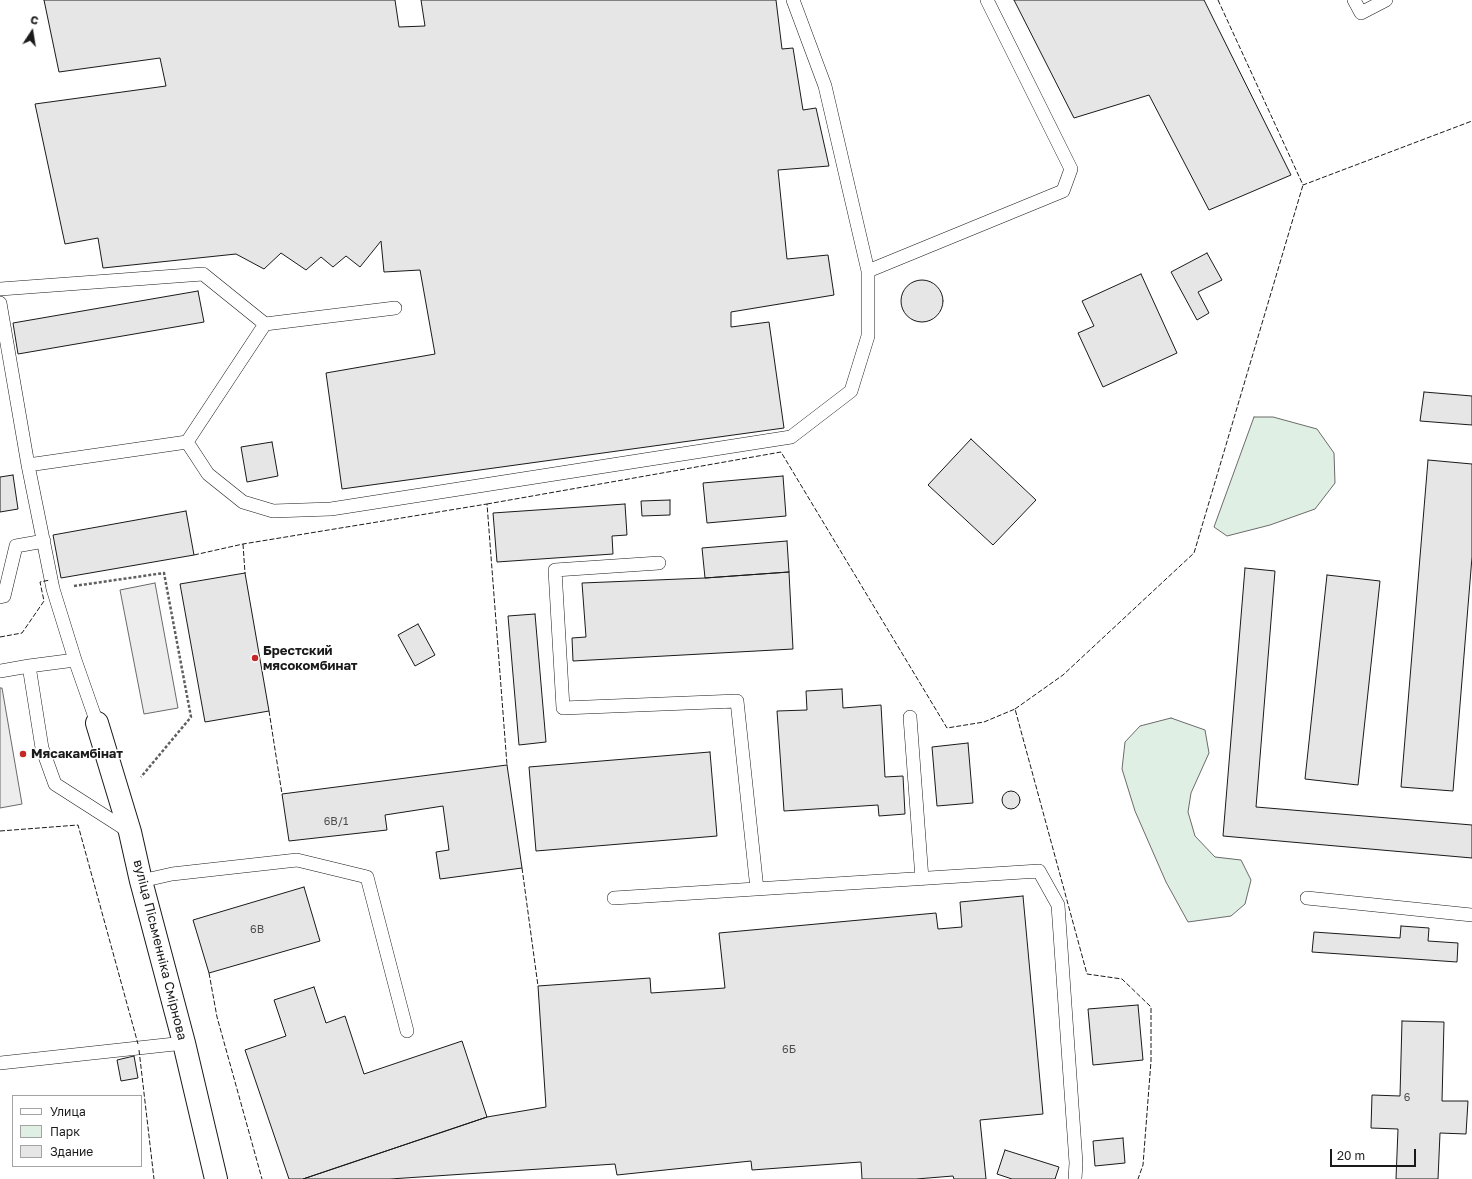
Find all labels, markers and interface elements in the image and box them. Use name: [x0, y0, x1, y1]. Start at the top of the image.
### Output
north arrow: [12, 12, 52, 52]
text: С: [29, 13, 40, 27]
place label: Брестский мясокомбинат: [263, 643, 358, 674]
marker: Брестский мясокомбинат: [250, 653, 260, 663]
place label: Мясакамбінат: [31, 746, 123, 762]
marker: Мясакамбінат: [18, 749, 28, 759]
house number: 6В/1: [324, 815, 348, 829]
street label: вуліца Пісьменніка Смірнова: [130, 858, 190, 1042]
house number: 6В: [250, 923, 264, 937]
house number: 6Б: [782, 1043, 796, 1057]
house number: 6: [1404, 1091, 1410, 1105]
legend: [12, 1095, 142, 1167]
text: Улица: [50, 1104, 86, 1119]
text: Парк: [50, 1124, 80, 1139]
scale bar: [1332, 1141, 1418, 1167]
text: Здание: [50, 1144, 93, 1159]
text: 20 m: [1337, 1148, 1365, 1163]

